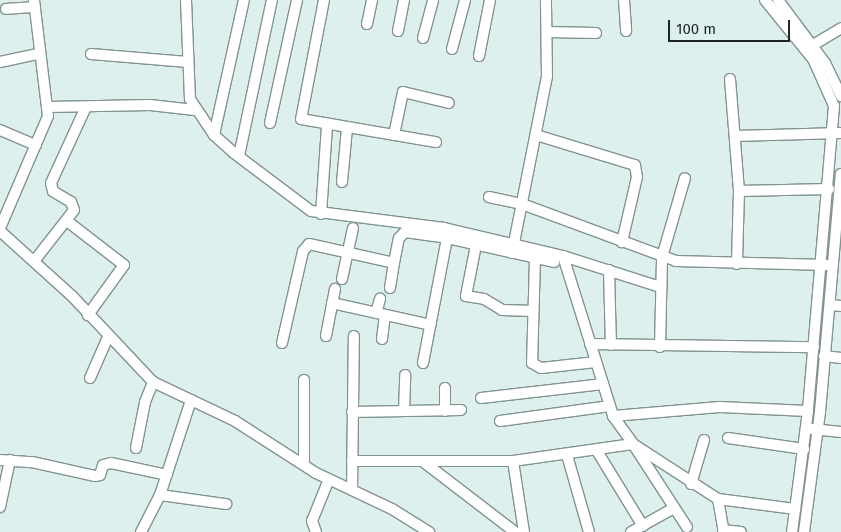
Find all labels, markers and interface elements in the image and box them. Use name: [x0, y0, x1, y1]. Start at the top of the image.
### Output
scale bar: [671, 10, 794, 42]
text: 100 m: [676, 20, 716, 38]

